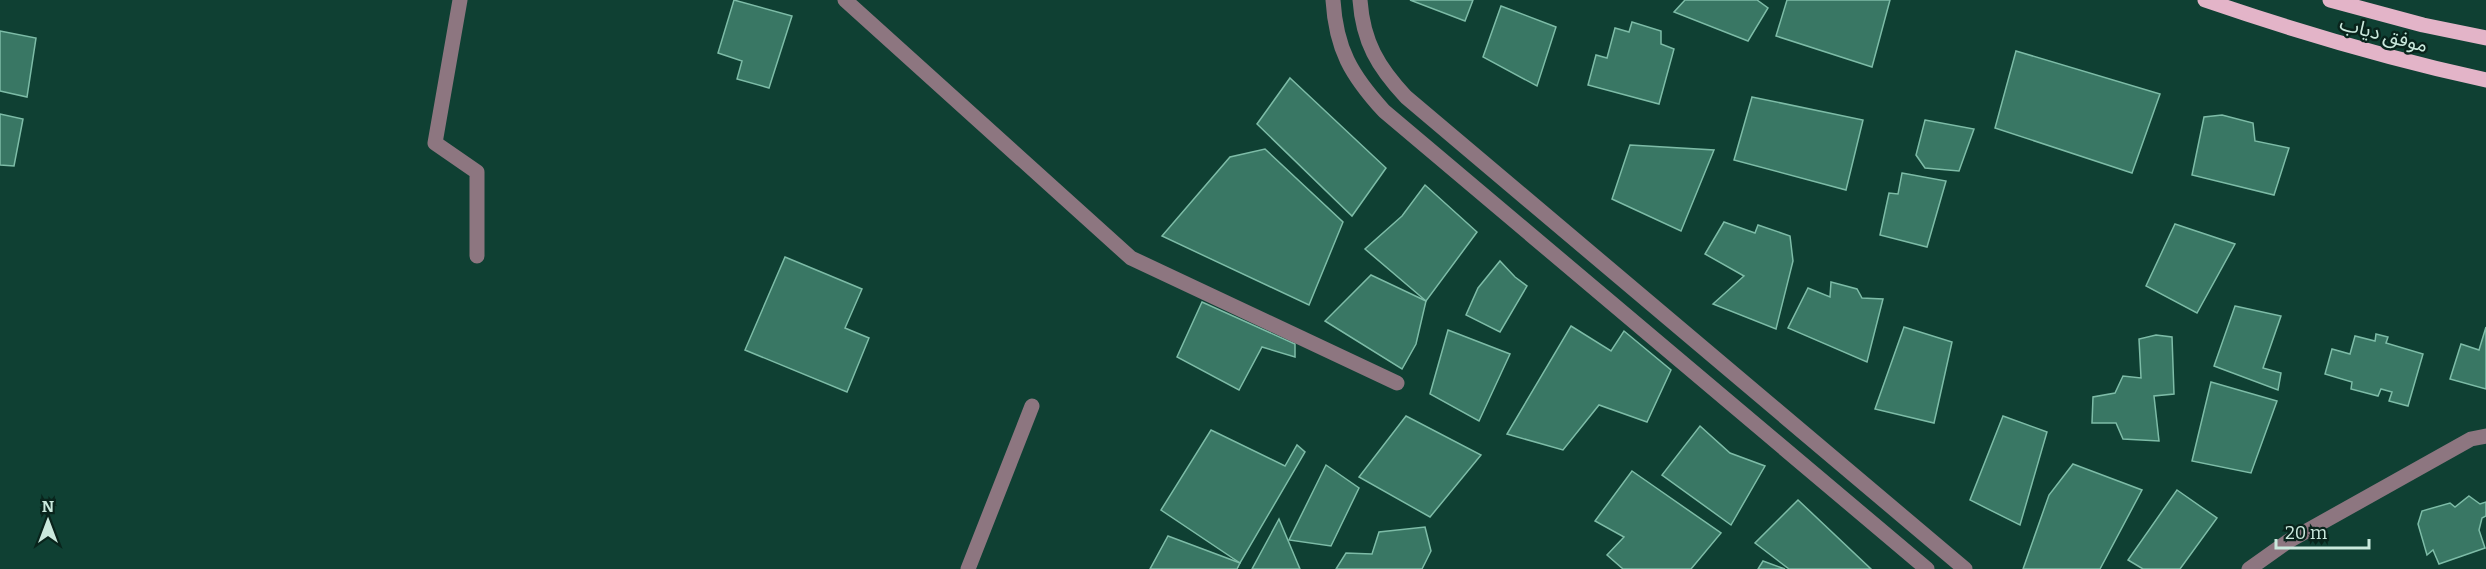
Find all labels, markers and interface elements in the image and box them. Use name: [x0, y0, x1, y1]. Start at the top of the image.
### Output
street label: موفق دياب: [2337, 11, 2431, 58]
north arrow: [18, 491, 78, 551]
text: N: [42, 497, 54, 516]
scale bar: [2276, 512, 2369, 550]
text: 20 m: [2285, 522, 2327, 544]

